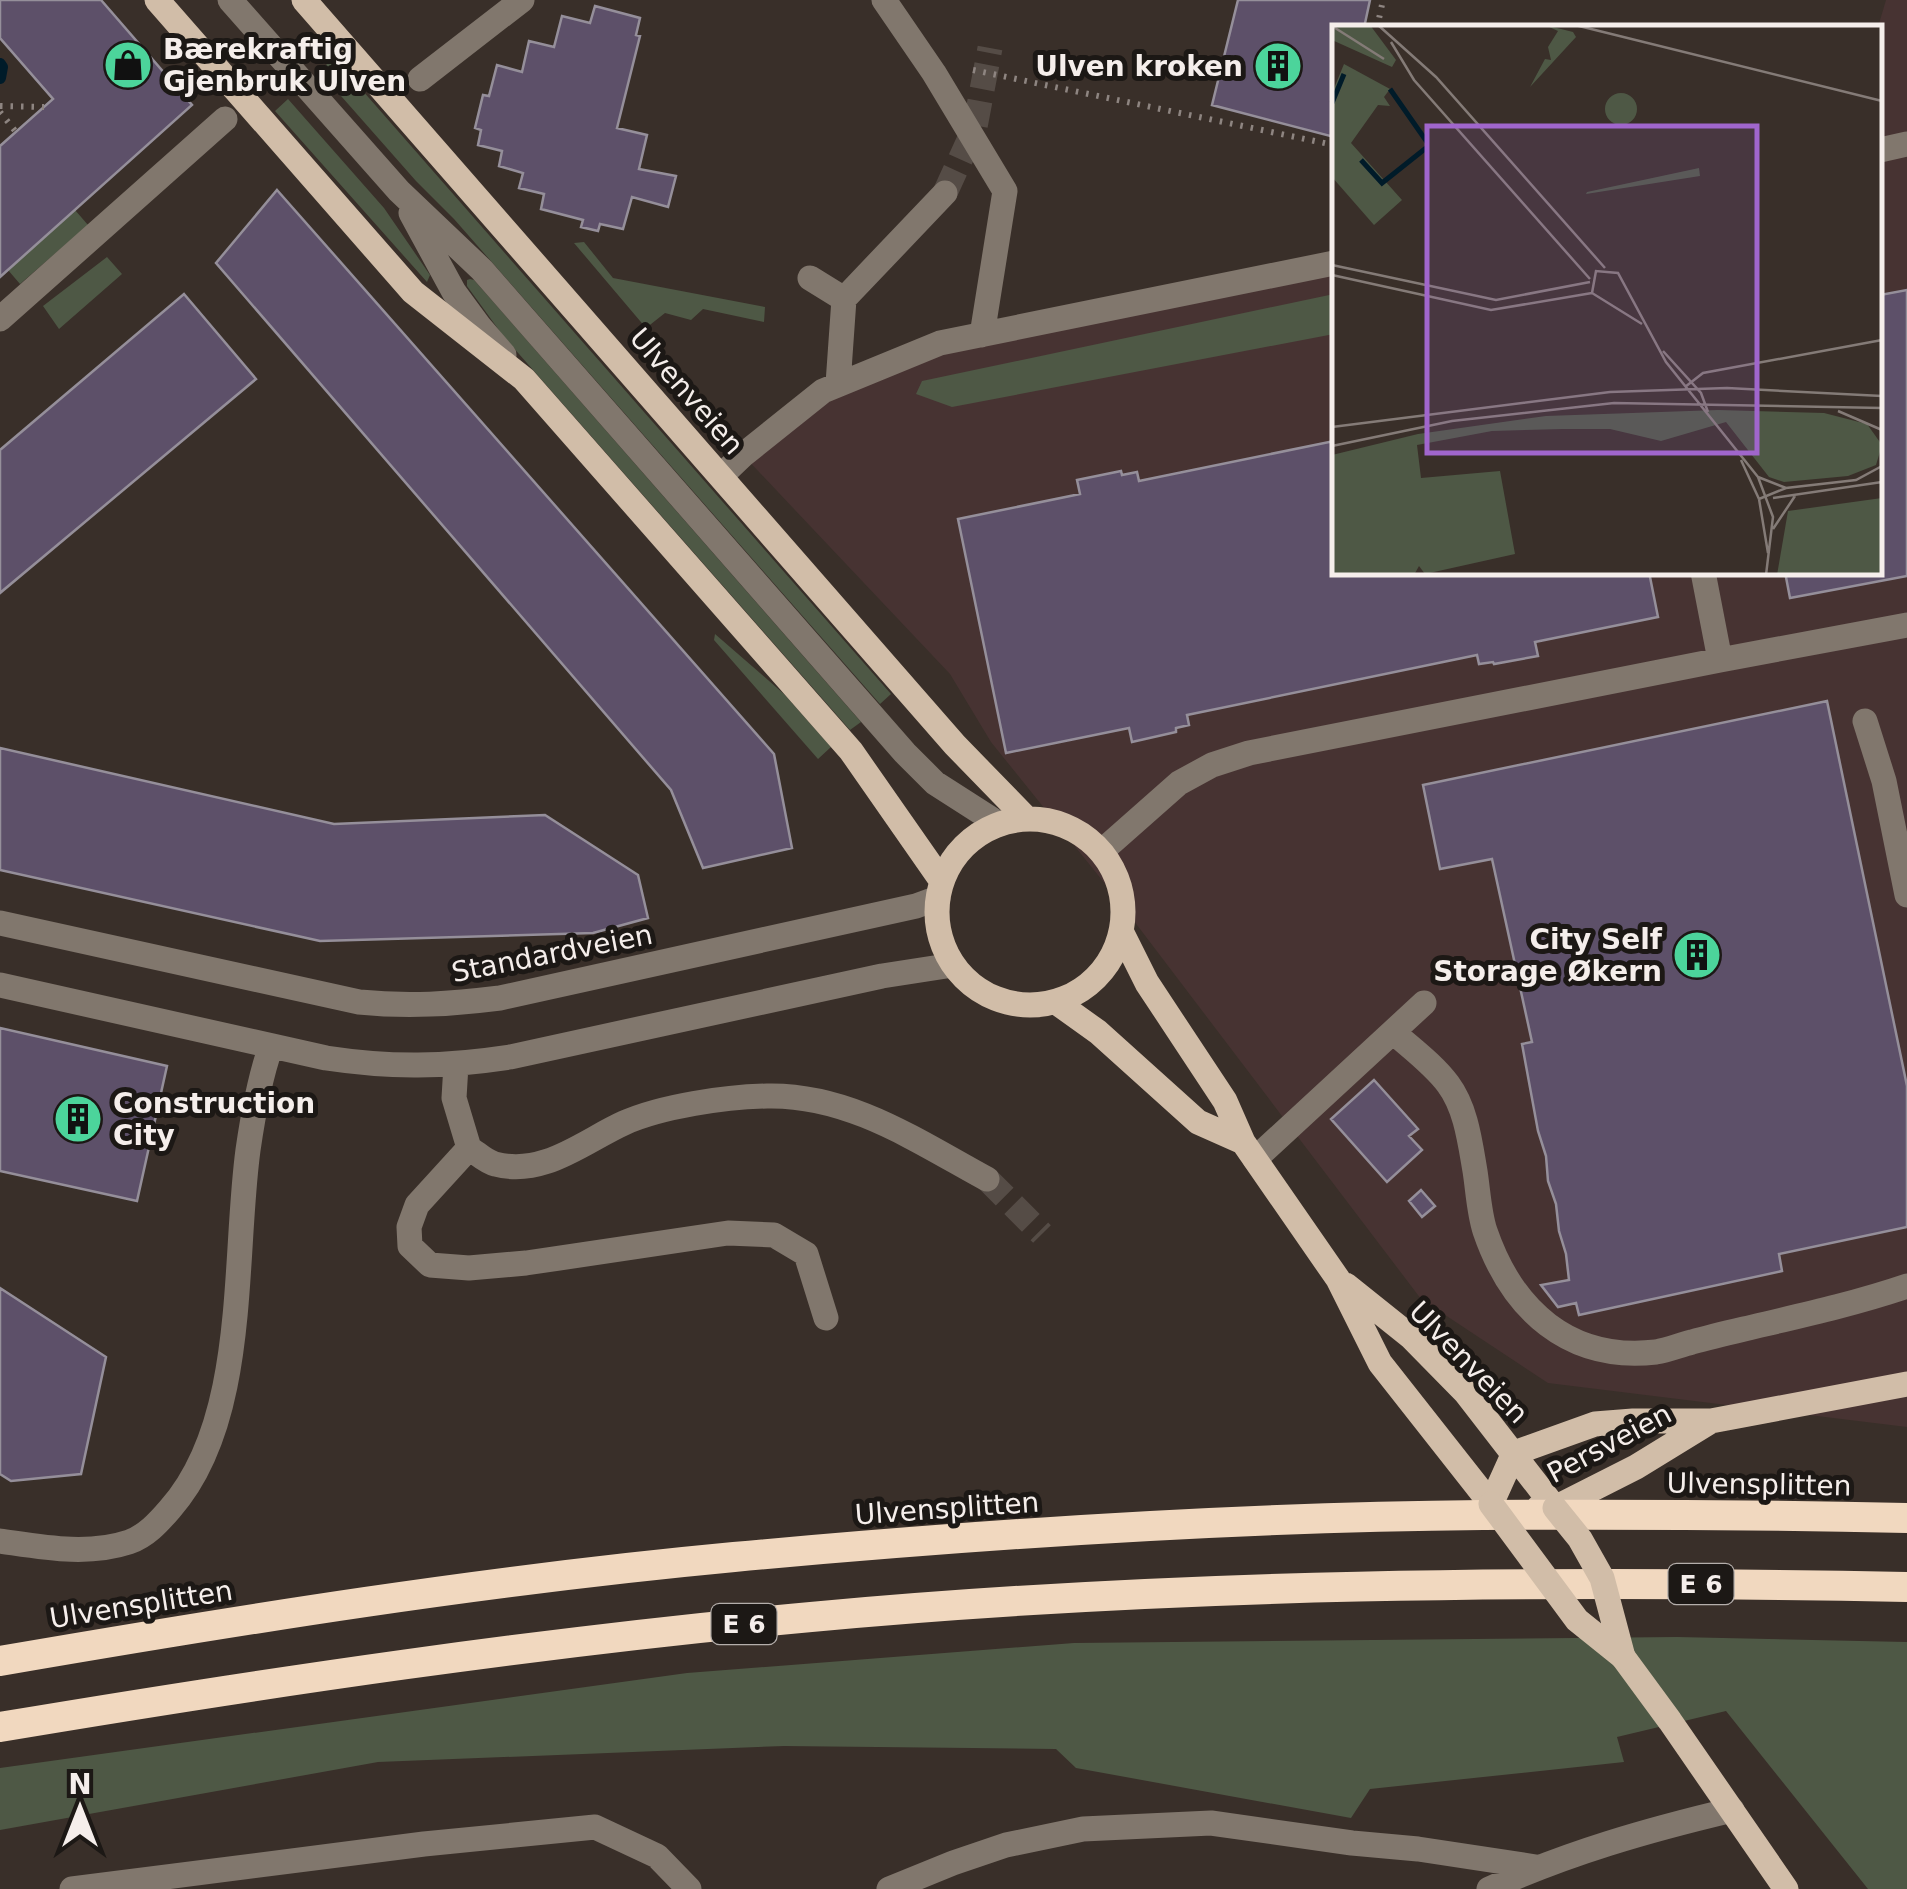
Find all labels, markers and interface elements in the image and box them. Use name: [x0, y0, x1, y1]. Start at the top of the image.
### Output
inset map: [1332, 25, 1882, 575]
place label: Bærekraftig Gjenbruk Ulven: [163, 33, 406, 98]
shop icon: Bærekraftig Gjenbruk Ulven: [102, 39, 154, 91]
building icon: Ulven kroken: [1252, 40, 1304, 92]
place label: Ulven kroken: [1035, 50, 1243, 83]
street label: Ulvenveien: [623, 321, 750, 461]
street label: Standardveien: [449, 918, 655, 989]
place label: City Self Storage Økern: [1433, 923, 1663, 988]
building icon: City Self Storage Økern: [1671, 929, 1723, 981]
place label: Construction City: [113, 1087, 315, 1152]
building icon: Construction City: [52, 1093, 104, 1145]
street label: Ulvenveien: [1402, 1295, 1535, 1430]
street label: Persveien: [1542, 1397, 1677, 1490]
street label: Ulvensplitten: [1666, 1466, 1852, 1503]
street label: Ulvensplitten: [854, 1486, 1040, 1531]
road number: E 6: [1668, 1564, 1734, 1604]
street label: Ulvensplitten: [47, 1574, 235, 1635]
road number: E 6: [712, 1604, 776, 1644]
north arrow: [30, 1759, 130, 1859]
text: N: [68, 1768, 92, 1801]

